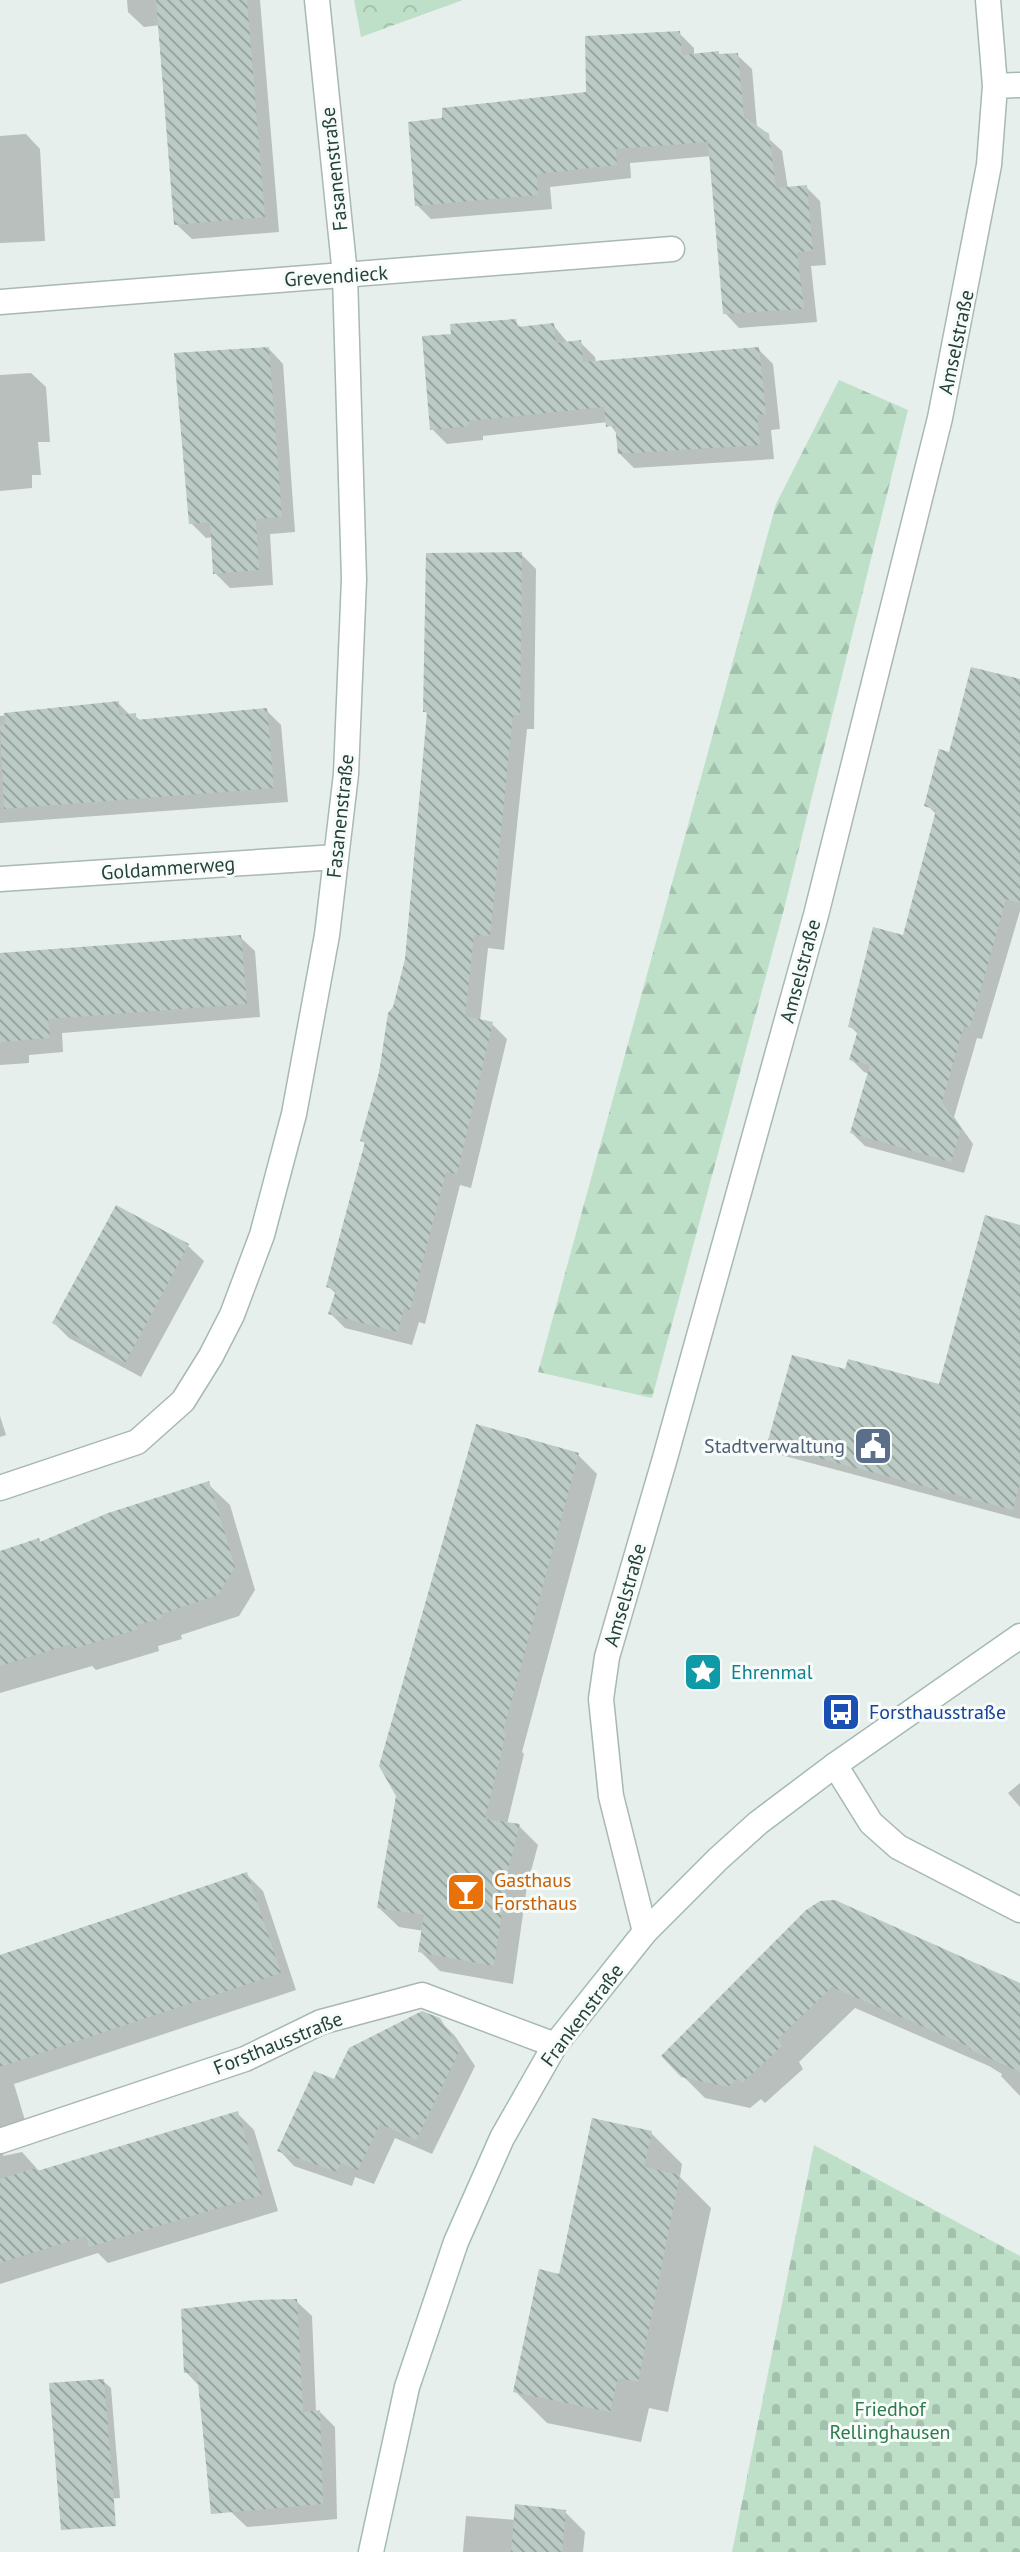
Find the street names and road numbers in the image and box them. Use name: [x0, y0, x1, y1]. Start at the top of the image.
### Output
street label: Fasanenstraße: [315, 106, 353, 232]
street label: Grevendieck: [283, 259, 389, 293]
street label: Amselstraße: [932, 287, 980, 397]
street label: Fasanenstraße: [321, 753, 359, 879]
street label: Goldammerweg: [100, 850, 236, 886]
street label: Amselstraße: [774, 916, 826, 1026]
street label: Amselstraße: [598, 1540, 652, 1650]
street label: Frankenstraße: [535, 1958, 629, 2072]
street label: Forsthausstraße: [210, 2005, 346, 2081]

